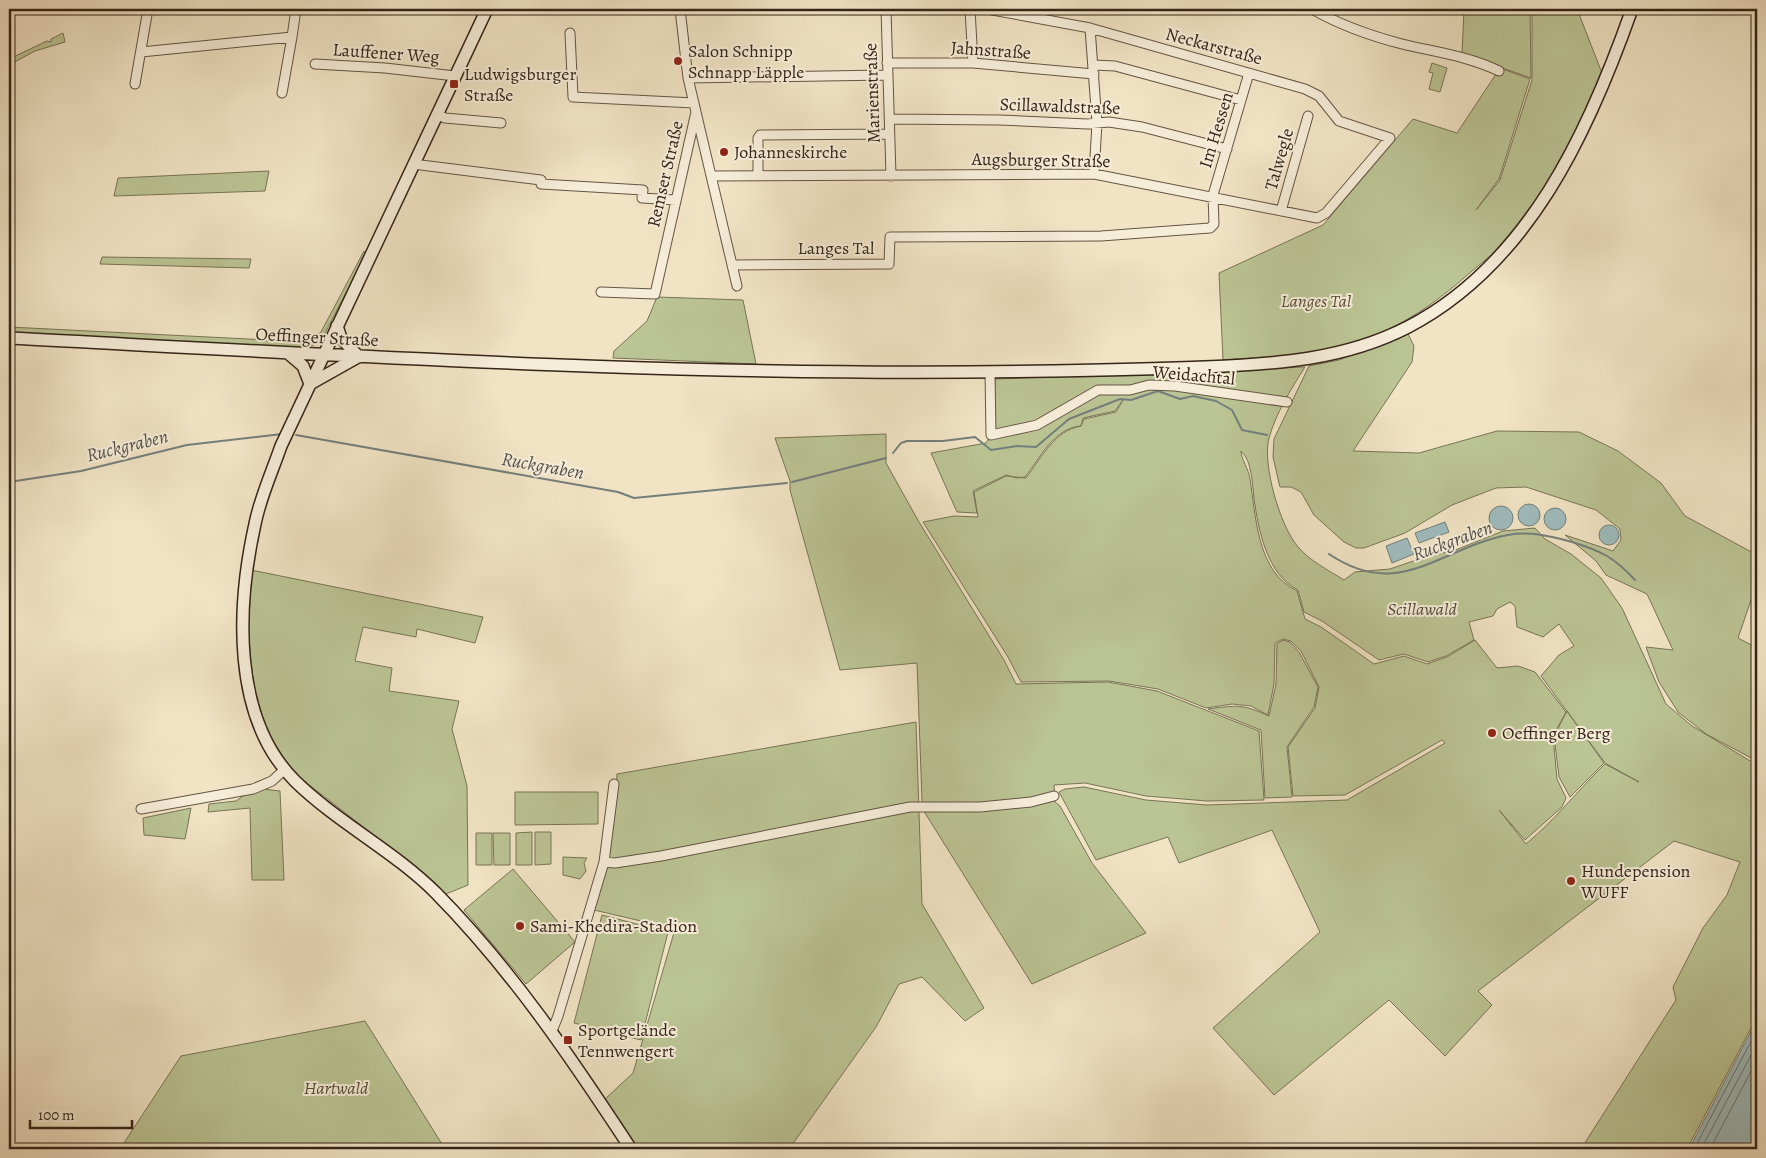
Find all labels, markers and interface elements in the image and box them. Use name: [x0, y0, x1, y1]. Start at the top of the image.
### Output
street label: Neckarstraße: [1163, 22, 1265, 70]
street label: Jahnstraße: [950, 35, 1032, 65]
street label: Lauffener Weg: [332, 37, 440, 69]
place label: Salon Schnipp Schnapp Läpple: [688, 39, 804, 84]
street label: Marienstraße: [858, 42, 886, 144]
marker: Salon Schnipp Schnapp Läpple: [672, 55, 684, 67]
place label: Ludwigsburger Straße: [464, 62, 576, 107]
marker: Ludwigsburger Straße: [448, 78, 460, 90]
street label: Im Hessen: [1193, 89, 1239, 171]
street label: Scillawaldstraße: [999, 92, 1121, 120]
street label: Remser Straße: [641, 118, 689, 230]
street label: Talwegle: [1259, 125, 1299, 193]
place label: Johanneskirche: [734, 140, 847, 164]
marker: Johanneskirche: [718, 146, 730, 158]
street label: Augsburger Straße: [970, 147, 1111, 173]
street label: Langes Tal: [798, 236, 875, 260]
park label: Langes Tal: [1281, 289, 1352, 313]
street label: Oeffinger Straße: [255, 322, 379, 352]
street label: Weidachtal: [1151, 359, 1237, 391]
water label: Ruckgraben: [84, 423, 171, 469]
water label: Ruckgraben: [500, 446, 586, 486]
water label: Ruckgraben: [1409, 514, 1496, 567]
park label: Scillawald: [1387, 597, 1457, 621]
place label: Oeffinger Berg: [1502, 721, 1610, 745]
marker: Oeffinger Berg: [1486, 727, 1498, 739]
place label: Hundepension WUFF: [1580, 859, 1691, 904]
marker: Hundepension WUFF: [1565, 875, 1577, 887]
place label: Sami-Khedira-Stadion: [530, 914, 697, 938]
marker: Sami-Khedira-Stadion: [514, 920, 526, 932]
place label: Sportgelände Tennwengert: [578, 1018, 676, 1063]
marker: Sportgelände Tennwengert: [562, 1034, 574, 1046]
park label: Hartwald: [304, 1076, 369, 1100]
scale bar: [30, 1098, 132, 1130]
text: 100 m: [38, 1105, 75, 1125]

